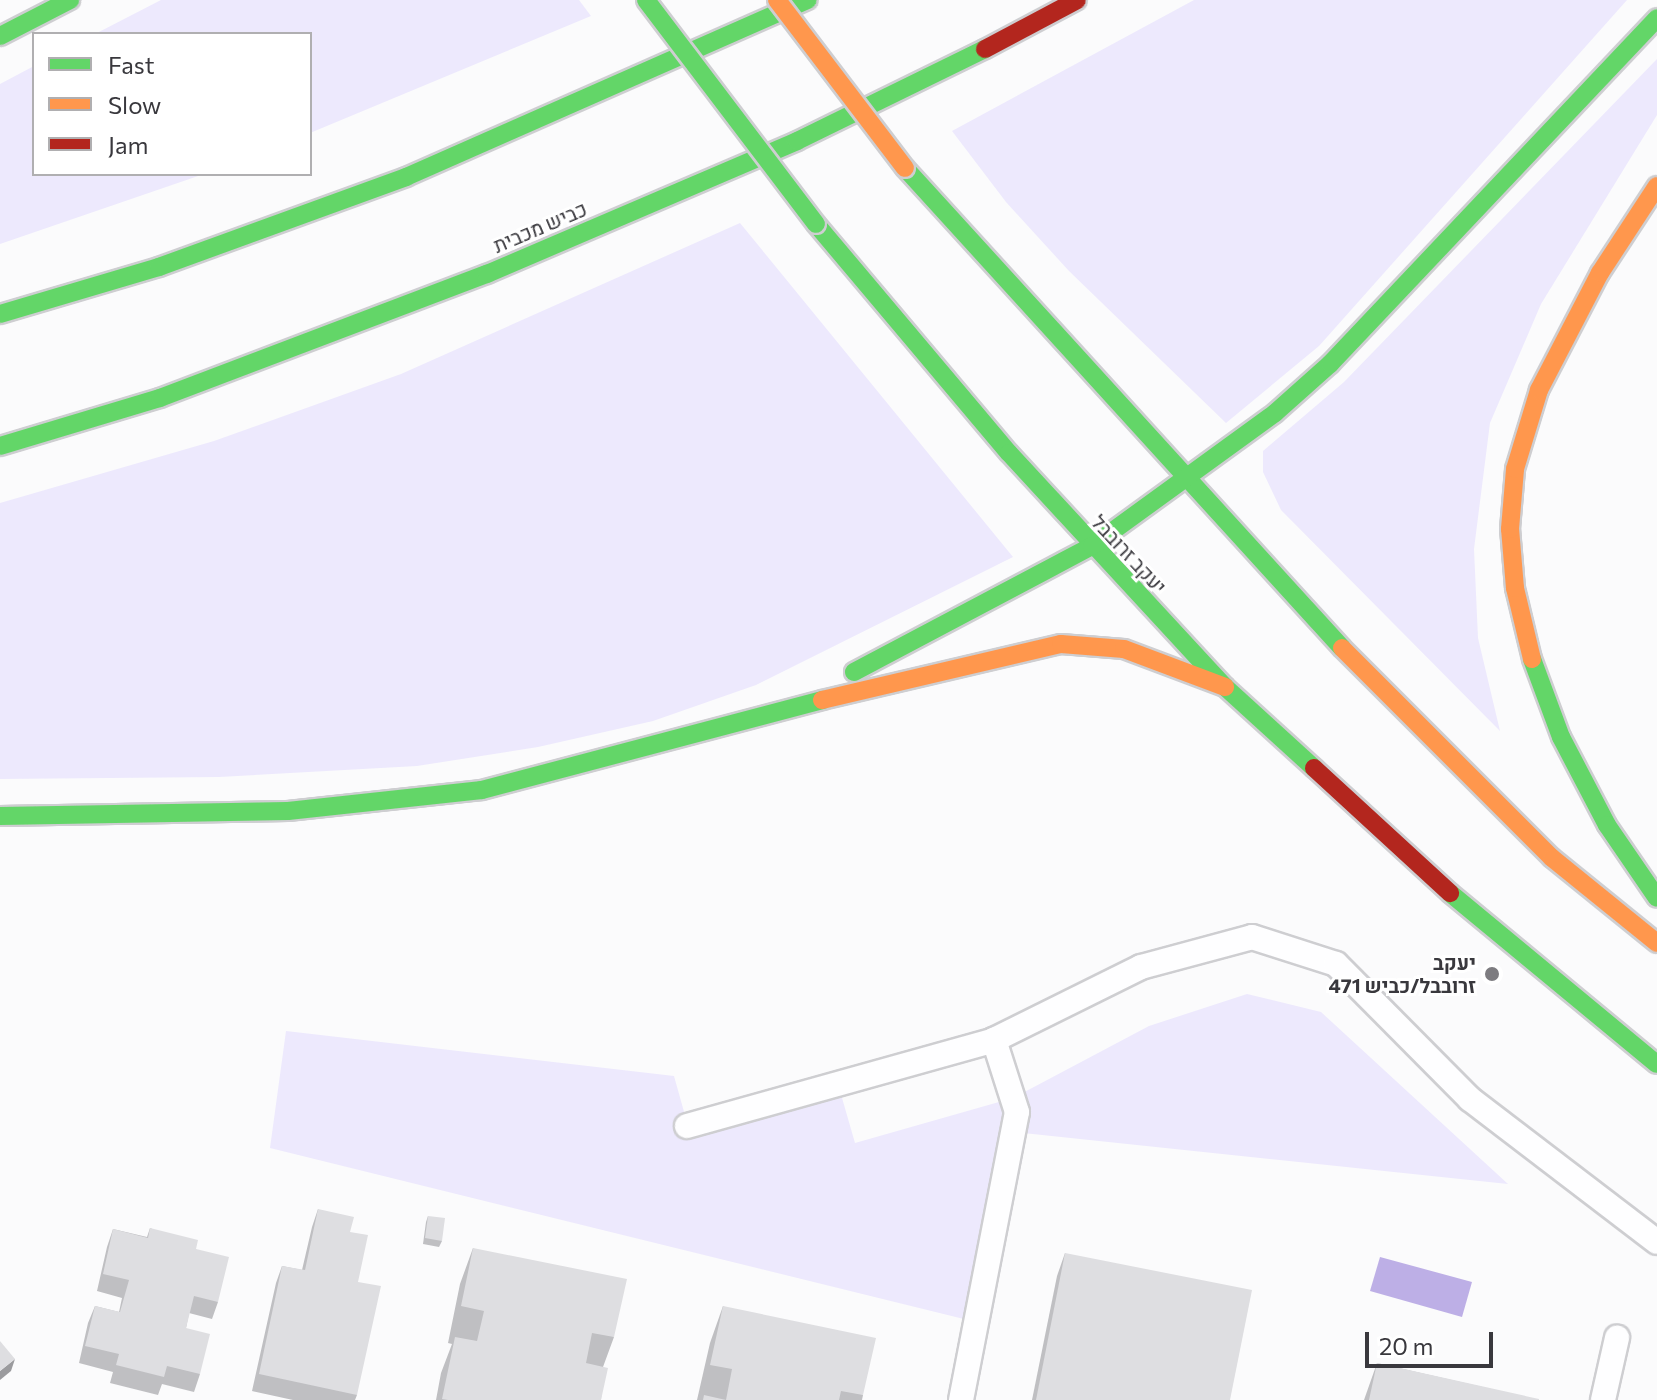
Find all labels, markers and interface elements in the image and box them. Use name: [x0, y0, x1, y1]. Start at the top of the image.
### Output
legend: [32, 32, 312, 176]
text: Fast: [108, 50, 155, 79]
text: Slow: [108, 90, 161, 119]
text: Jam: [108, 130, 148, 159]
street label: כביש מכבית: [490, 197, 590, 257]
street label: יעקב זרובבל: [1087, 510, 1171, 598]
place label: יעקב זרובבל/כביש 471: [1329, 950, 1476, 997]
marker: יעקב זרובבל/כביש 471: [1483, 965, 1501, 983]
scale bar: [1369, 1316, 1497, 1366]
text: 20 m: [1379, 1331, 1433, 1360]

